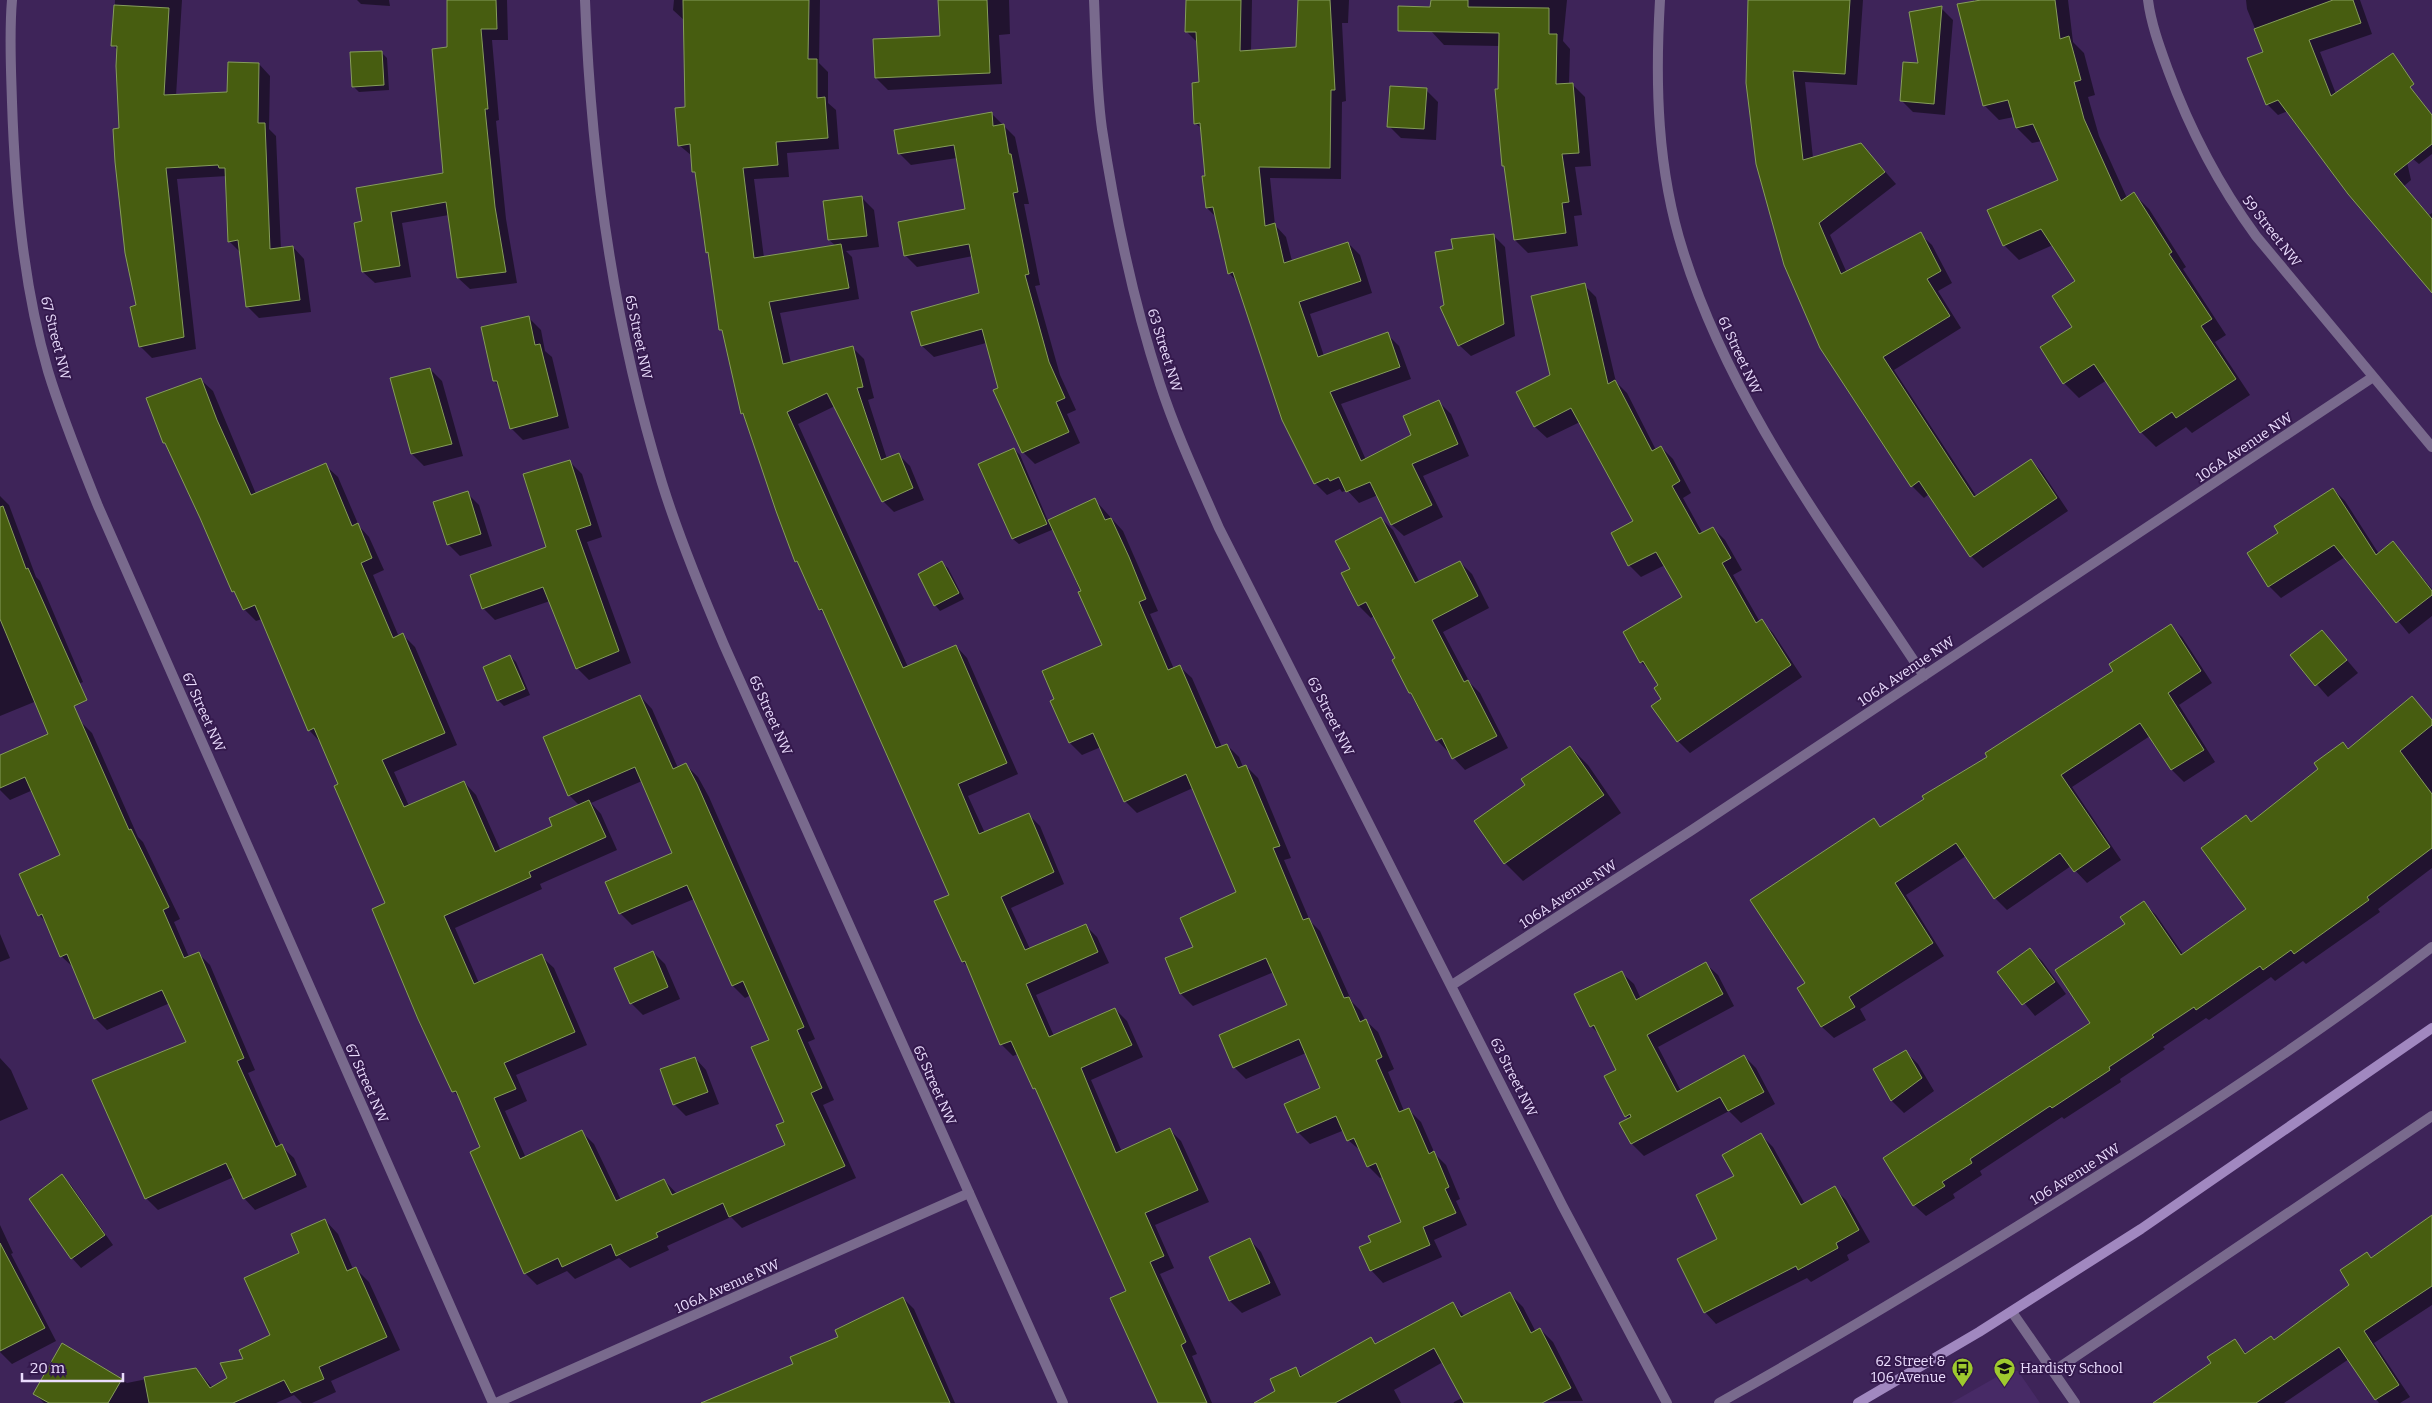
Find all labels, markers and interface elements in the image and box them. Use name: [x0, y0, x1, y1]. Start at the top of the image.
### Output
street label: 59 Street NW: [2239, 192, 2305, 271]
street label: 65 Street NW: [621, 293, 656, 381]
street label: 67 Street NW: [37, 295, 74, 382]
street label: 63 Street NW: [1144, 306, 1185, 394]
street label: 61 Street NW: [1714, 314, 1765, 397]
street label: 106A Avenue NW: [2193, 408, 2296, 486]
street label: 106A Avenue NW: [1855, 632, 1958, 710]
street label: 67 Street NW: [178, 670, 229, 755]
street label: 65 Street NW: [745, 673, 796, 758]
street label: 63 Street NW: [1303, 674, 1358, 759]
street label: 106A Avenue NW: [1516, 856, 1621, 932]
street label: 63 Street NW: [1486, 1035, 1541, 1120]
street label: 67 Street NW: [341, 1041, 392, 1126]
street label: 65 Street NW: [909, 1043, 960, 1128]
street label: 106 Avenue NW: [2027, 1140, 2124, 1209]
street label: 106A Avenue NW: [672, 1256, 783, 1317]
scale bar: [22, 1350, 124, 1382]
place label: 62 Street & 106 Avenue: [1871, 1353, 1946, 1386]
school or university icon: Hardisty School: [1992, 1356, 2016, 1387]
bus stop icon: 62 Street & 106 Avenue: [1950, 1357, 1974, 1388]
text: 20 m: [30, 1359, 66, 1377]
place label: Hardisty School: [2020, 1360, 2123, 1377]

